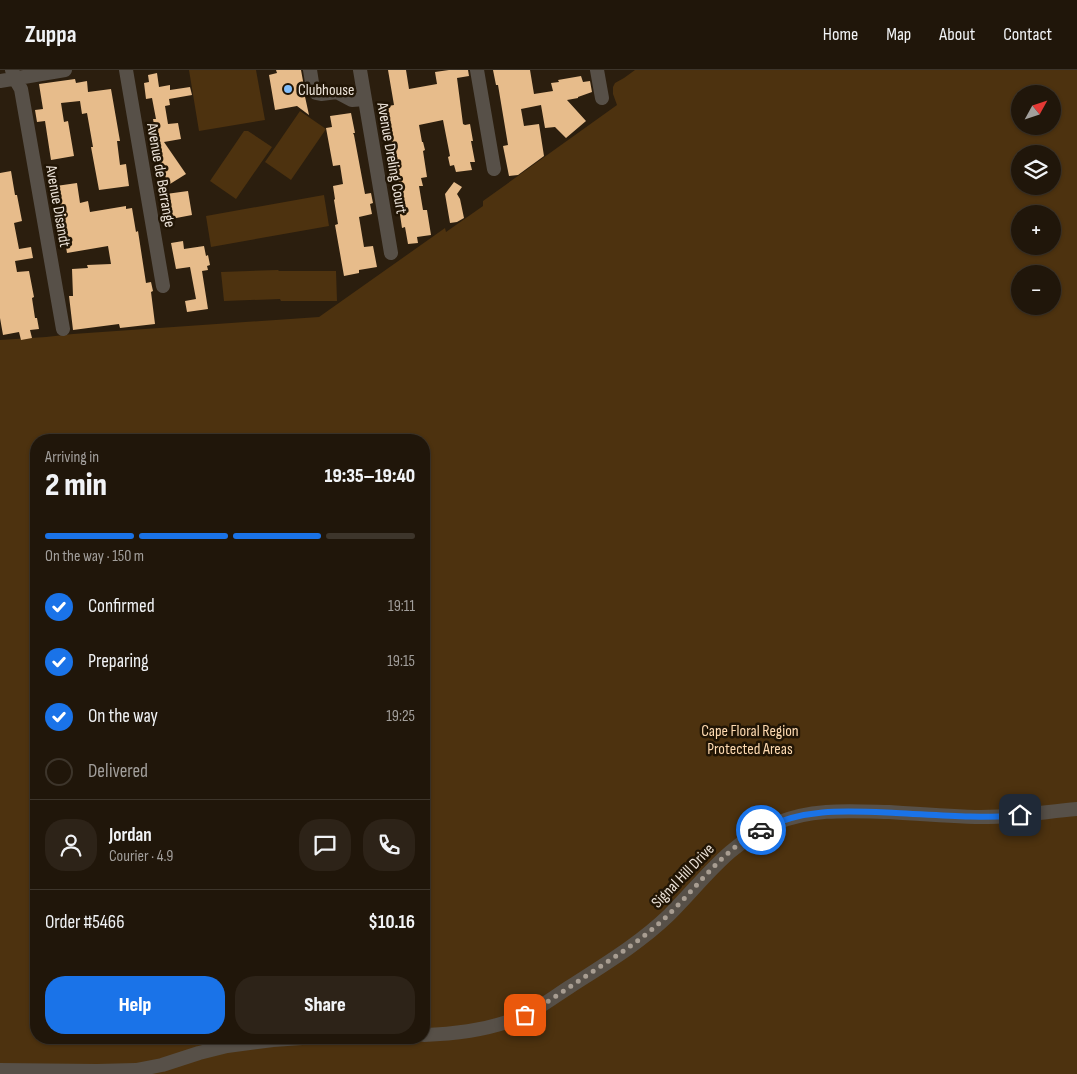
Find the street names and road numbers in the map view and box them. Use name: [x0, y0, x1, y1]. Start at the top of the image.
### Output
street label: Avenue Dreling Court: [372, 100, 411, 216]
street label: Avenue de Berrange: [142, 121, 179, 229]
street label: Avenue Disandt: [41, 163, 74, 249]
street label: Signal Hill Drive: [648, 840, 718, 912]

